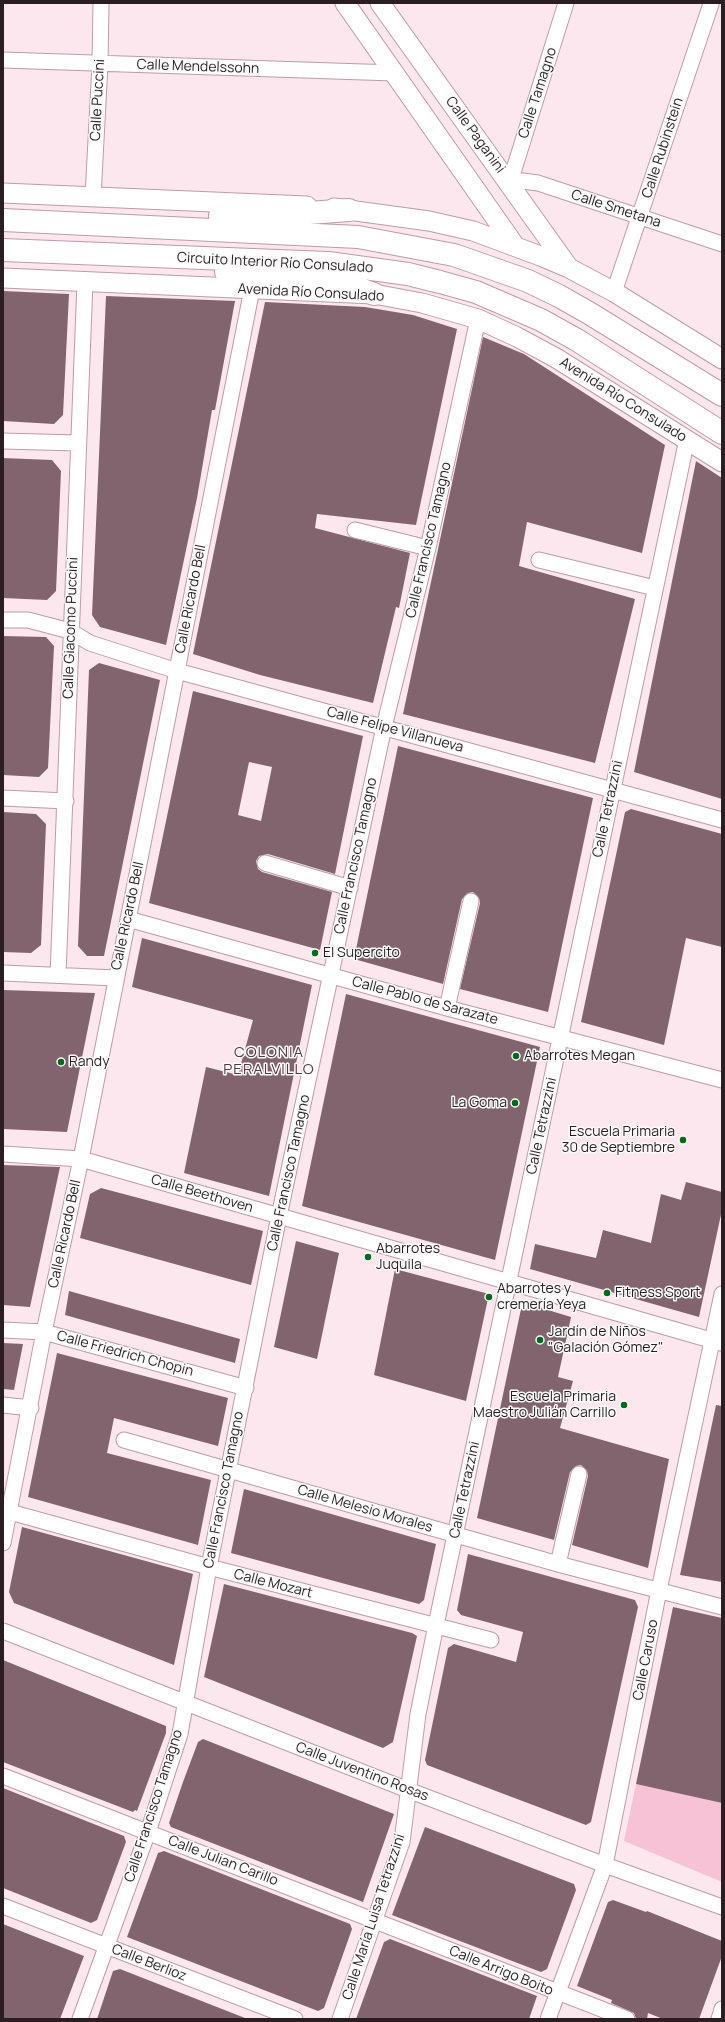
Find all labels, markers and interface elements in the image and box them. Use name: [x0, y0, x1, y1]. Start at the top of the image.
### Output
street label: Calle Tamagno: [515, 45, 561, 141]
street label: Calle Mendelssohn: [136, 56, 260, 78]
street label: Calle Puccini: [87, 59, 109, 141]
street label: Calle Paganini: [442, 93, 508, 177]
street label: Calle Rubinstein: [639, 96, 687, 200]
street label: Calle Smetana: [569, 187, 663, 231]
street label: Circuito Interior Río Consulado: [176, 249, 374, 277]
street label: Avenida Río Consulado: [237, 281, 385, 305]
street label: Avenida Río Consulado: [556, 354, 690, 446]
street label: Calle Francisco Tamagno: [403, 460, 455, 620]
street label: Calle Ricardo Bell: [172, 543, 210, 655]
street label: Calle Giacomo Puccini: [60, 557, 82, 699]
street label: Calle Felipe Villanueva: [325, 704, 465, 756]
street label: Calle Tetrazzini: [590, 759, 626, 859]
street label: Calle Francisco Tamagno: [331, 776, 381, 936]
street label: Calle Ricardo Bell: [108, 860, 148, 972]
place label: El Supercito: [323, 945, 400, 961]
marker: El Supercito: [310, 948, 320, 958]
street label: Calle Pablo de Sarazate: [350, 973, 500, 1029]
district label: COLONIA PERALVILLO: [223, 1044, 315, 1079]
place label: Abarrotes Megan: [524, 1048, 635, 1064]
marker: Abarrotes Megan: [511, 1051, 521, 1061]
place label: Randy: [69, 1054, 110, 1070]
marker: Randy: [56, 1057, 66, 1067]
street label: Calle Tetrazzini: [524, 1076, 560, 1176]
street label: Calle Francisco Tamagno: [264, 1093, 314, 1253]
place label: La Goma: [451, 1095, 507, 1111]
marker: La Goma: [510, 1098, 520, 1108]
place label: Escuela Primaria 30 de Septiembre: [562, 1124, 675, 1156]
marker: Escuela Primaria 30 de Septiembre: [678, 1135, 688, 1145]
street label: Calle Beethoven: [149, 1171, 255, 1217]
street label: Calle Ricardo Bell: [45, 1178, 85, 1290]
place label: Abarrotes Juquila: [376, 1241, 440, 1274]
marker: Abarrotes Juquila: [363, 1252, 373, 1262]
place label: Abarrotes y cremería Yeya: [497, 1281, 586, 1314]
place label: Fitness Sport: [615, 1285, 701, 1301]
marker: Fitness Sport: [602, 1288, 612, 1298]
marker: Abarrotes y cremería Yeya: [484, 1292, 494, 1302]
place label: Jardín de Niños "Galación Gómez": [548, 1324, 663, 1356]
street label: Calle Friedrich Chopin: [55, 1328, 195, 1380]
marker: Jardín de Niños "Galación Gómez": [535, 1335, 545, 1345]
place label: Escuela Primaria Maestro Julián Carrillo: [473, 1389, 616, 1422]
marker: Escuela Primaria Maestro Julián Carrillo: [619, 1400, 629, 1410]
street label: Calle Francisco Tamagno: [201, 1410, 247, 1570]
street label: Calle Tetrazzini: [447, 1440, 483, 1540]
street label: Calle Melesio Morales: [295, 1482, 435, 1536]
street label: Calle Mozart: [232, 1566, 314, 1602]
street label: Calle Caruso: [630, 1618, 662, 1702]
street label: Calle Francisco Tamagno: [121, 1728, 187, 1884]
street label: Calle Juventino Rosas: [293, 1739, 431, 1805]
street label: Calle Julian Carillo: [166, 1832, 280, 1890]
street label: Calle María Luisa Tetrazzini: [339, 1832, 409, 2002]
street label: Calle Berlioz: [109, 1941, 189, 1985]
street label: Calle Arrigo Boito: [447, 1942, 555, 2000]

